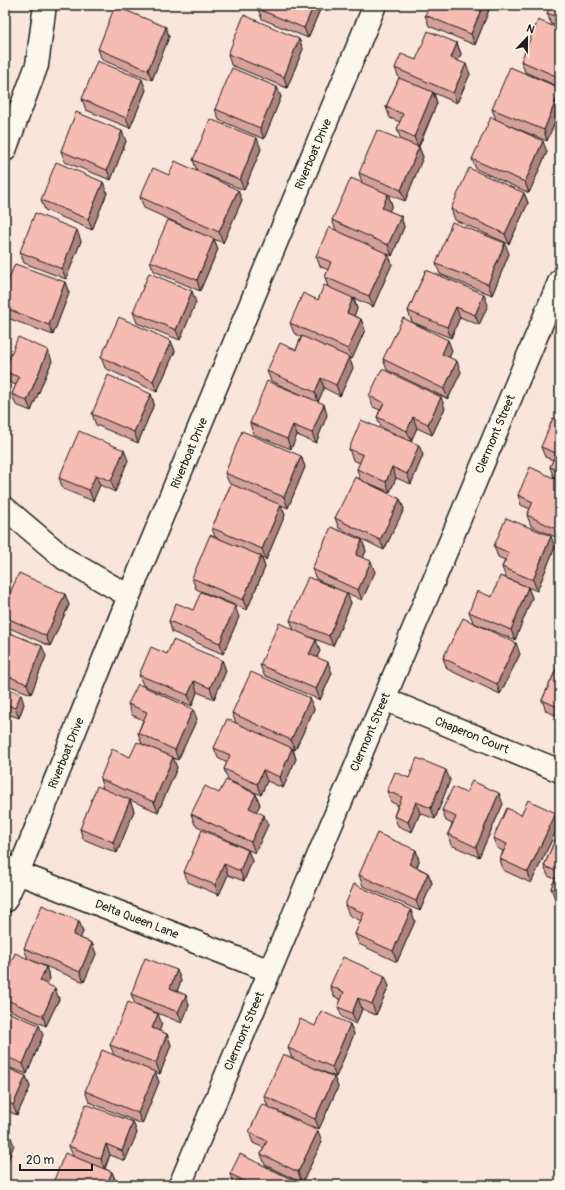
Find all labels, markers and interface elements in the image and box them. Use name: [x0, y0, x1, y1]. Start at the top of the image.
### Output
north arrow: [507, 18, 547, 58]
text: N: [525, 22, 537, 37]
street label: Riverboat Drive: [292, 116, 335, 192]
street label: Clermont Street: [472, 392, 519, 476]
street label: Riverboat Drive: [168, 415, 211, 491]
street label: Clermont Street: [347, 690, 394, 774]
street label: Chaperon Court: [432, 714, 511, 757]
street label: Riverboat Drive: [45, 715, 88, 791]
street label: Delta Queen Lane: [93, 897, 181, 942]
street label: Clermont Street: [221, 989, 268, 1073]
scale bar: [20, 1146, 92, 1172]
text: 20 m: [26, 1153, 55, 1168]

